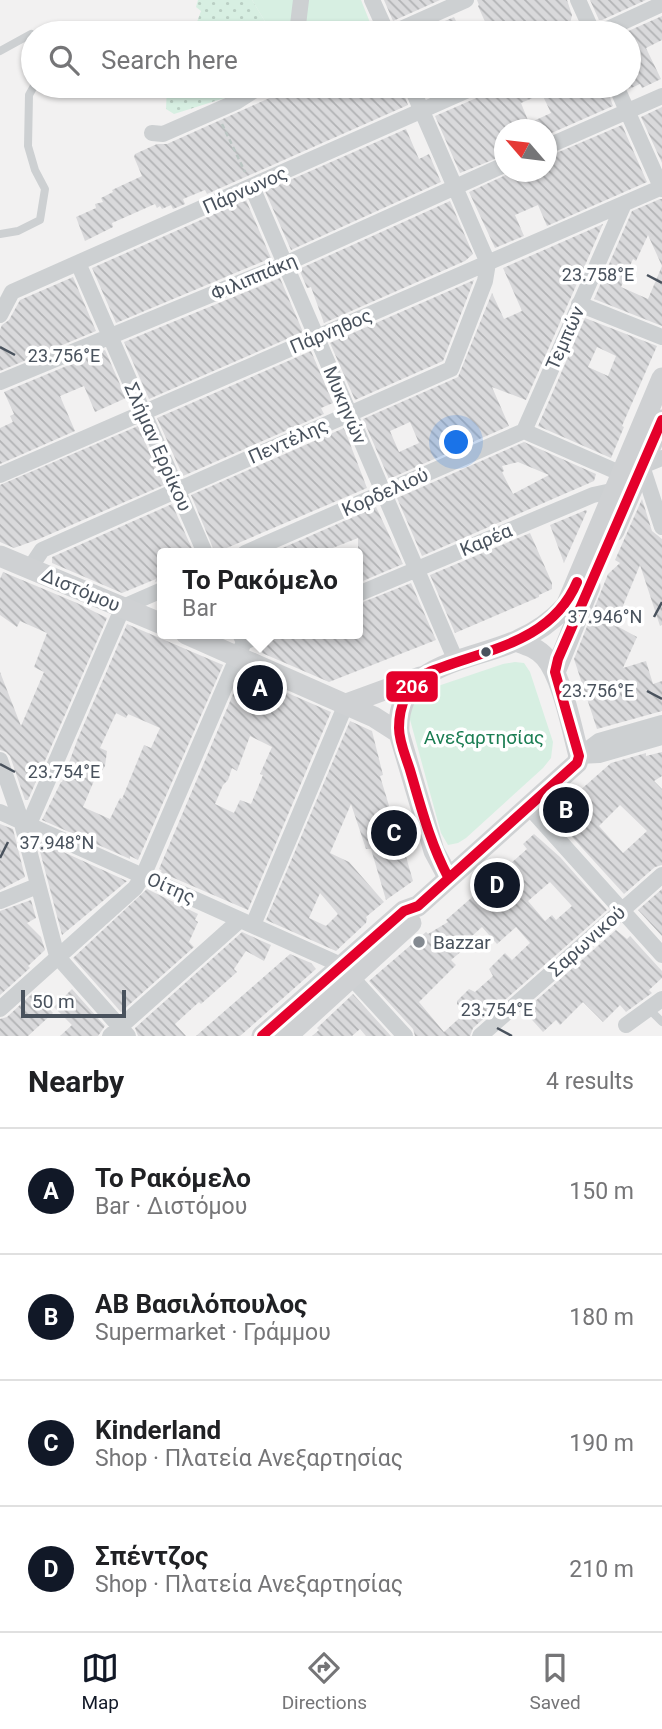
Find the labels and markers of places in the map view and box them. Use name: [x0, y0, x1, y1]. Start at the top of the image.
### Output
unlabelled marker: [479, 645, 493, 659]
pin: A: [237, 662, 283, 714]
pin: B: [543, 784, 589, 836]
pin: C: [371, 807, 417, 859]
pin: D: [474, 859, 520, 911]
place label: Bazzar: [433, 931, 491, 954]
marker: Bazzar: [411, 934, 427, 950]

